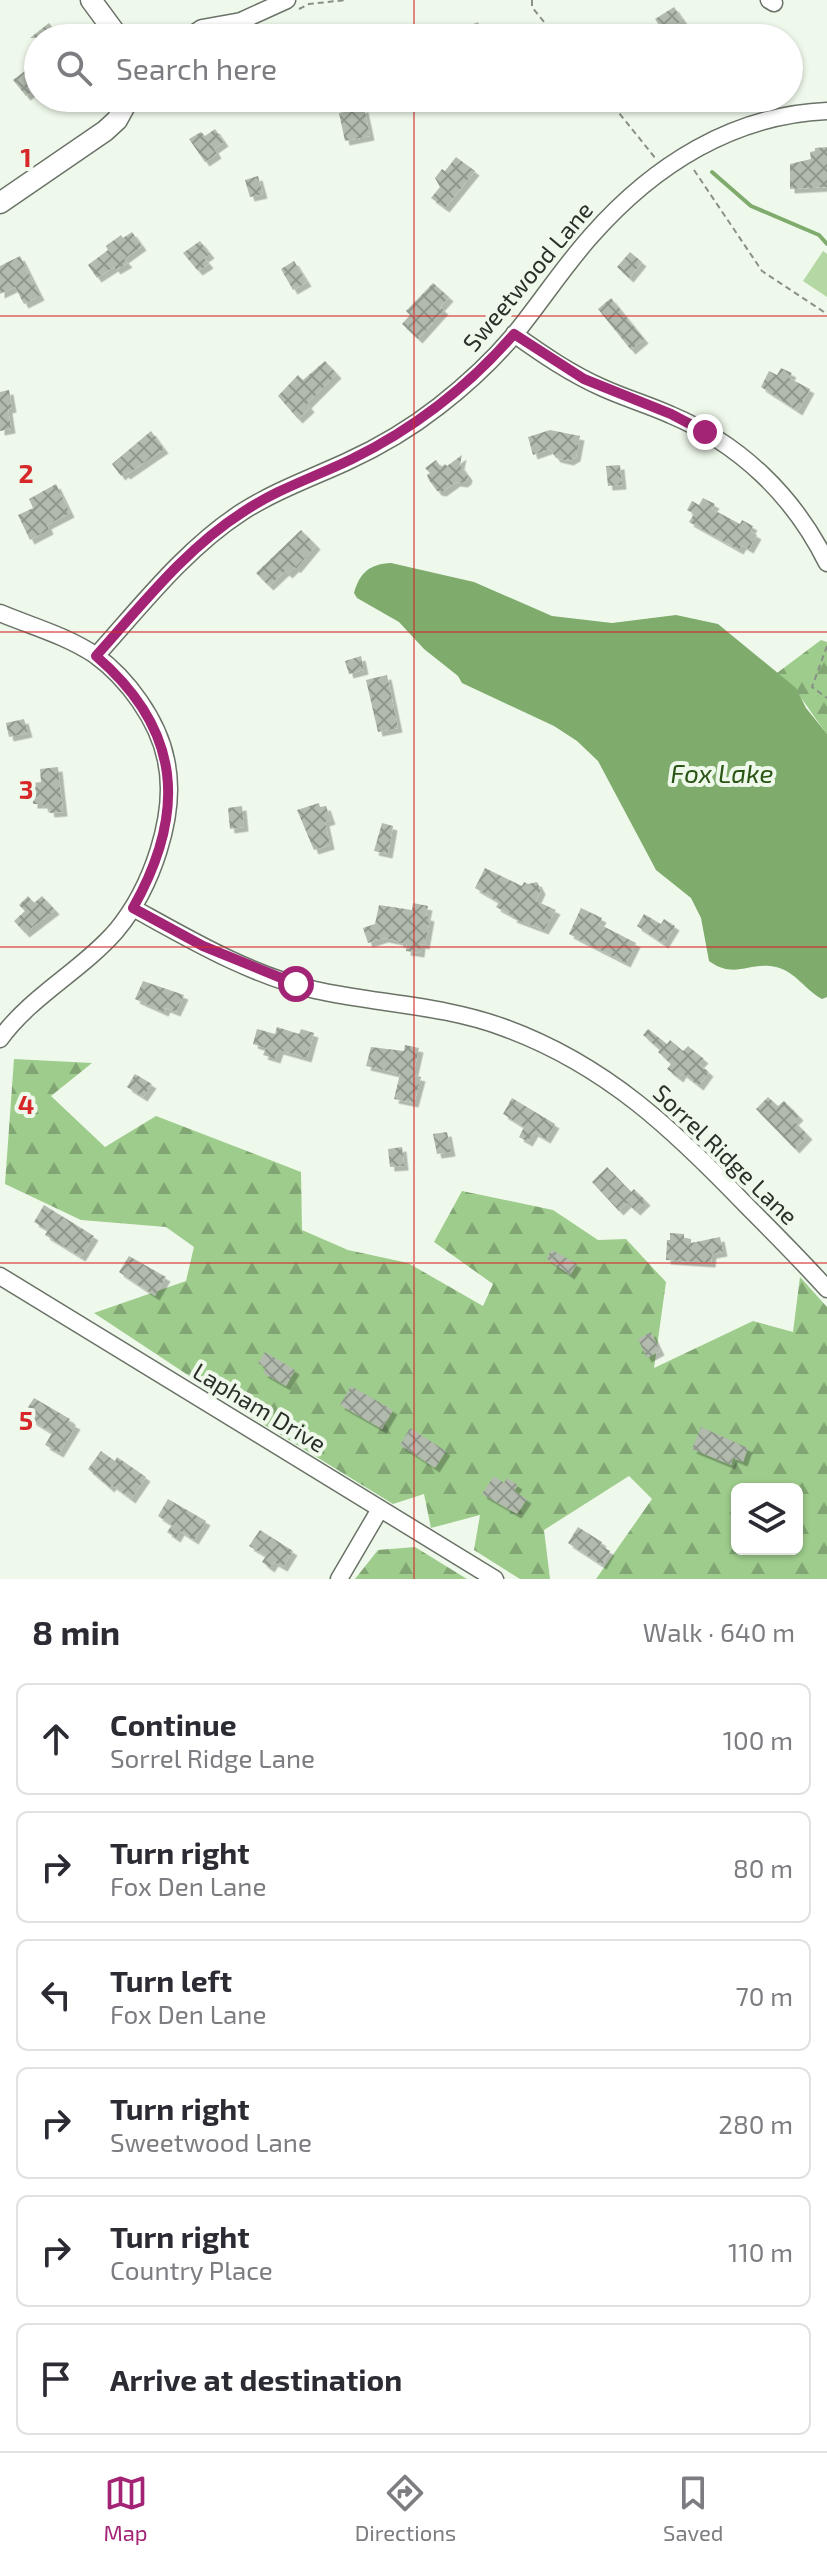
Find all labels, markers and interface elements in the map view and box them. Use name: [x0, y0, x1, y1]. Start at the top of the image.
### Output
search box: [24, 24, 803, 112]
icon: search: [52, 46, 96, 90]
text: Search here: [116, 50, 277, 86]
text: 1: [20, 141, 32, 172]
street label: Sweetwood Lane: [456, 195, 598, 357]
route end: [687, 414, 723, 450]
text: 2: [18, 457, 34, 488]
water label: Fox Lake: [671, 757, 773, 788]
text: 3: [19, 773, 33, 804]
route start: [278, 966, 314, 1002]
street label: Sorrel Ridge Lane: [648, 1078, 804, 1230]
text: 4: [18, 1088, 34, 1119]
street label: Lapham Drive: [188, 1356, 332, 1458]
text: 5: [19, 1404, 33, 1435]
map controls: [731, 1483, 803, 1555]
button: layers: [731, 1483, 803, 1555]
text: 8 min: [32, 1611, 120, 1652]
text: Walk · 640 m: [643, 1616, 795, 1647]
text: Continue: [110, 1706, 237, 1742]
icon: ahead: [34, 1717, 78, 1761]
text: 100 m: [723, 1724, 793, 1755]
text: Sorrel Ridge Lane: [110, 1742, 315, 1773]
text: Turn right: [110, 1834, 250, 1870]
icon: right: [34, 1845, 78, 1889]
text: 80 m: [733, 1852, 793, 1883]
text: Fox Den Lane: [110, 1870, 266, 1901]
text: Turn left: [110, 1962, 232, 1998]
icon: left: [34, 1973, 78, 2017]
text: 70 m: [735, 1980, 793, 2011]
text: Fox Den Lane: [110, 1998, 266, 2029]
text: Turn right: [110, 2090, 250, 2126]
icon: right: [34, 2101, 78, 2145]
text: 280 m: [718, 2108, 793, 2139]
text: Sweetwood Lane: [110, 2126, 312, 2157]
text: Turn right: [110, 2218, 250, 2254]
icon: right: [34, 2229, 78, 2273]
text: 110 m: [728, 2236, 793, 2267]
text: Country Place: [110, 2254, 273, 2285]
icon: arrive: [34, 2357, 78, 2401]
text: Arrive at destination: [110, 2361, 402, 2397]
tab: Map: [104, 2471, 148, 2545]
tab: Directions: [355, 2471, 456, 2545]
tab: Saved: [663, 2471, 723, 2545]

